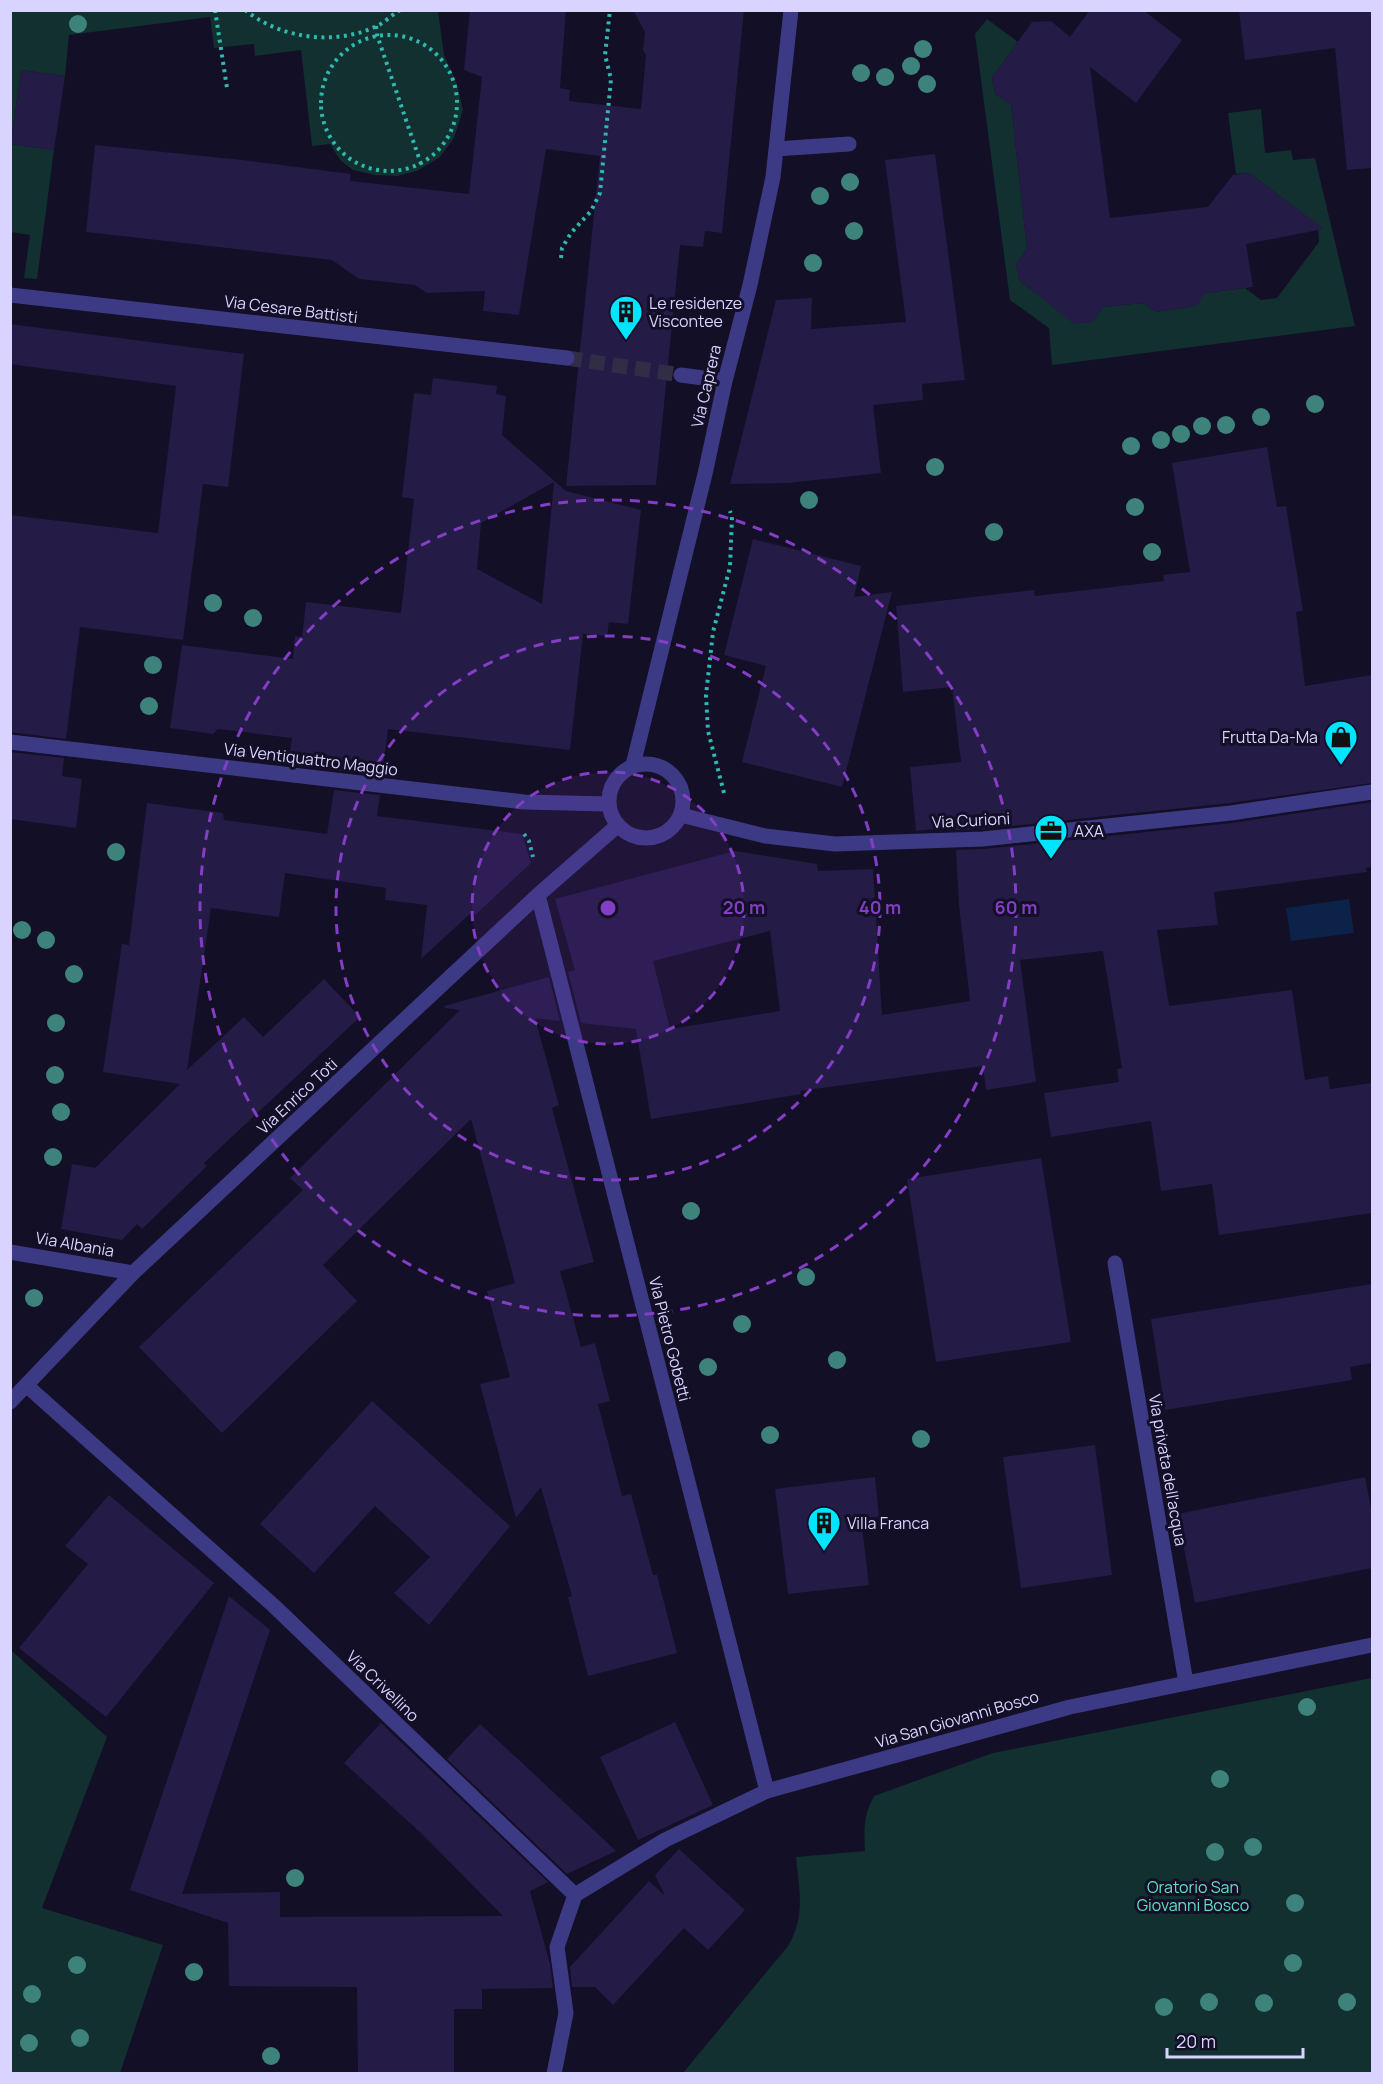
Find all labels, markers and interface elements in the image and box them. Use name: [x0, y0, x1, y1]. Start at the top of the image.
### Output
street label: Via Cesare Battisti: [223, 290, 359, 328]
place label: Le residenze Viscontee: [649, 292, 742, 332]
building icon: Le residenze Viscontee: [608, 294, 644, 341]
street label: Via Caprera: [686, 342, 726, 430]
shop icon: Frutta Da-Ma: [1323, 719, 1359, 766]
place label: Frutta Da-Ma: [1222, 726, 1318, 748]
street label: Via Ventiquattro Maggio: [223, 737, 399, 781]
street label: Via Curioni: [931, 807, 1011, 833]
office icon: AXA: [1033, 813, 1069, 860]
place label: AXA: [1074, 820, 1104, 842]
text: 20 m: [723, 895, 765, 919]
text: 40 m: [859, 895, 901, 919]
text: 60 m: [995, 895, 1037, 919]
centre of rings: [598, 898, 618, 918]
street label: Via Enrico Toti: [252, 1053, 342, 1139]
street label: Via Albania: [34, 1226, 116, 1262]
street label: Via Pietro Gobetti: [644, 1274, 696, 1404]
street label: Via privata dell'acqua: [1144, 1392, 1192, 1548]
building icon: Villa Franca: [806, 1505, 842, 1552]
place label: Villa Franca: [847, 1512, 929, 1534]
street label: Via Crivellino: [342, 1646, 424, 1726]
street label: Via San Giovanni Bosco: [873, 1685, 1041, 1753]
park label: Oratorio San Giovanni Bosco: [1137, 1876, 1249, 1916]
scale bar: [1167, 2021, 1304, 2059]
text: 20 m: [1176, 2029, 1216, 2053]

